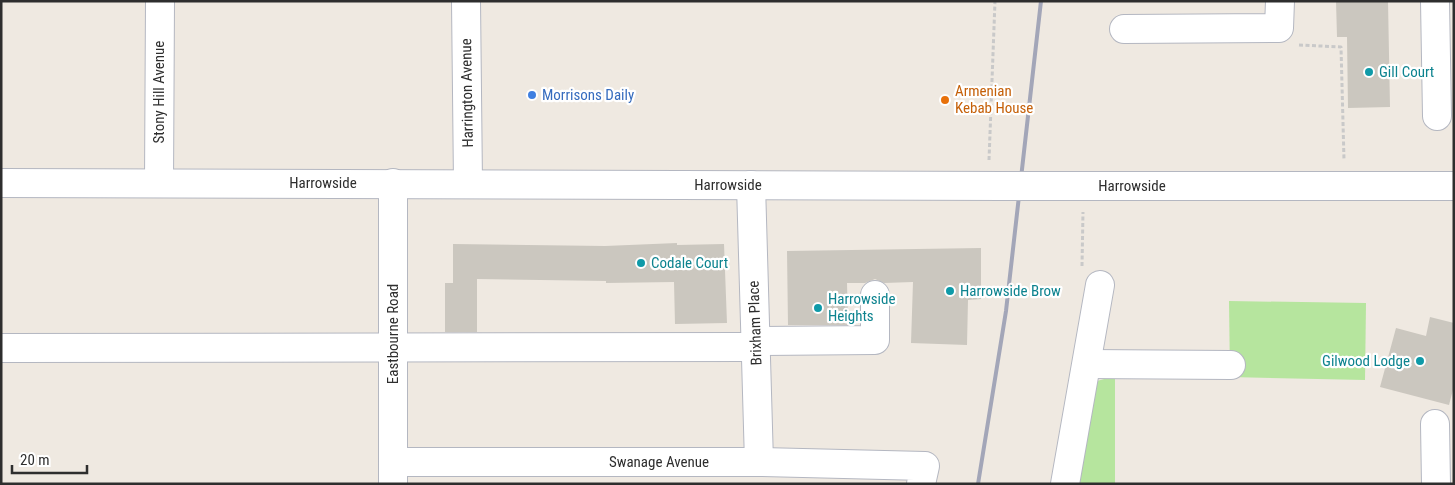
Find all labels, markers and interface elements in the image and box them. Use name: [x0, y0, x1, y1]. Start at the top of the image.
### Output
street label: Harrington Avenue: [457, 38, 477, 148]
street label: Stony Hill Avenue: [150, 41, 168, 143]
place label: Gill Court: [1379, 63, 1434, 81]
marker: Gill Court: [1363, 66, 1375, 78]
place label: Armenian Kebab House: [955, 82, 1033, 117]
place label: Morrisons Daily: [542, 86, 634, 104]
marker: Morrisons Daily: [526, 89, 538, 101]
marker: Armenian Kebab House: [939, 94, 951, 106]
street label: Harrowside: [289, 174, 357, 192]
street label: Harrowside: [694, 176, 762, 194]
street label: Harrowside: [1098, 177, 1166, 195]
place label: Codale Court: [651, 254, 728, 272]
marker: Codale Court: [635, 257, 647, 269]
street label: Brixham Place: [745, 280, 765, 366]
place label: Harrowside Brow: [960, 282, 1061, 300]
street label: Eastbourne Road: [384, 284, 402, 384]
marker: Harrowside Brow: [944, 285, 956, 297]
place label: Harrowside Heights: [828, 290, 896, 325]
marker: Harrowside Heights: [812, 302, 824, 314]
place label: Gilwood Lodge: [1322, 352, 1410, 370]
marker: Gilwood Lodge: [1414, 355, 1426, 367]
scale bar: [12, 442, 88, 474]
text: 20 m: [20, 451, 50, 469]
street label: Swanage Avenue: [609, 453, 709, 471]

